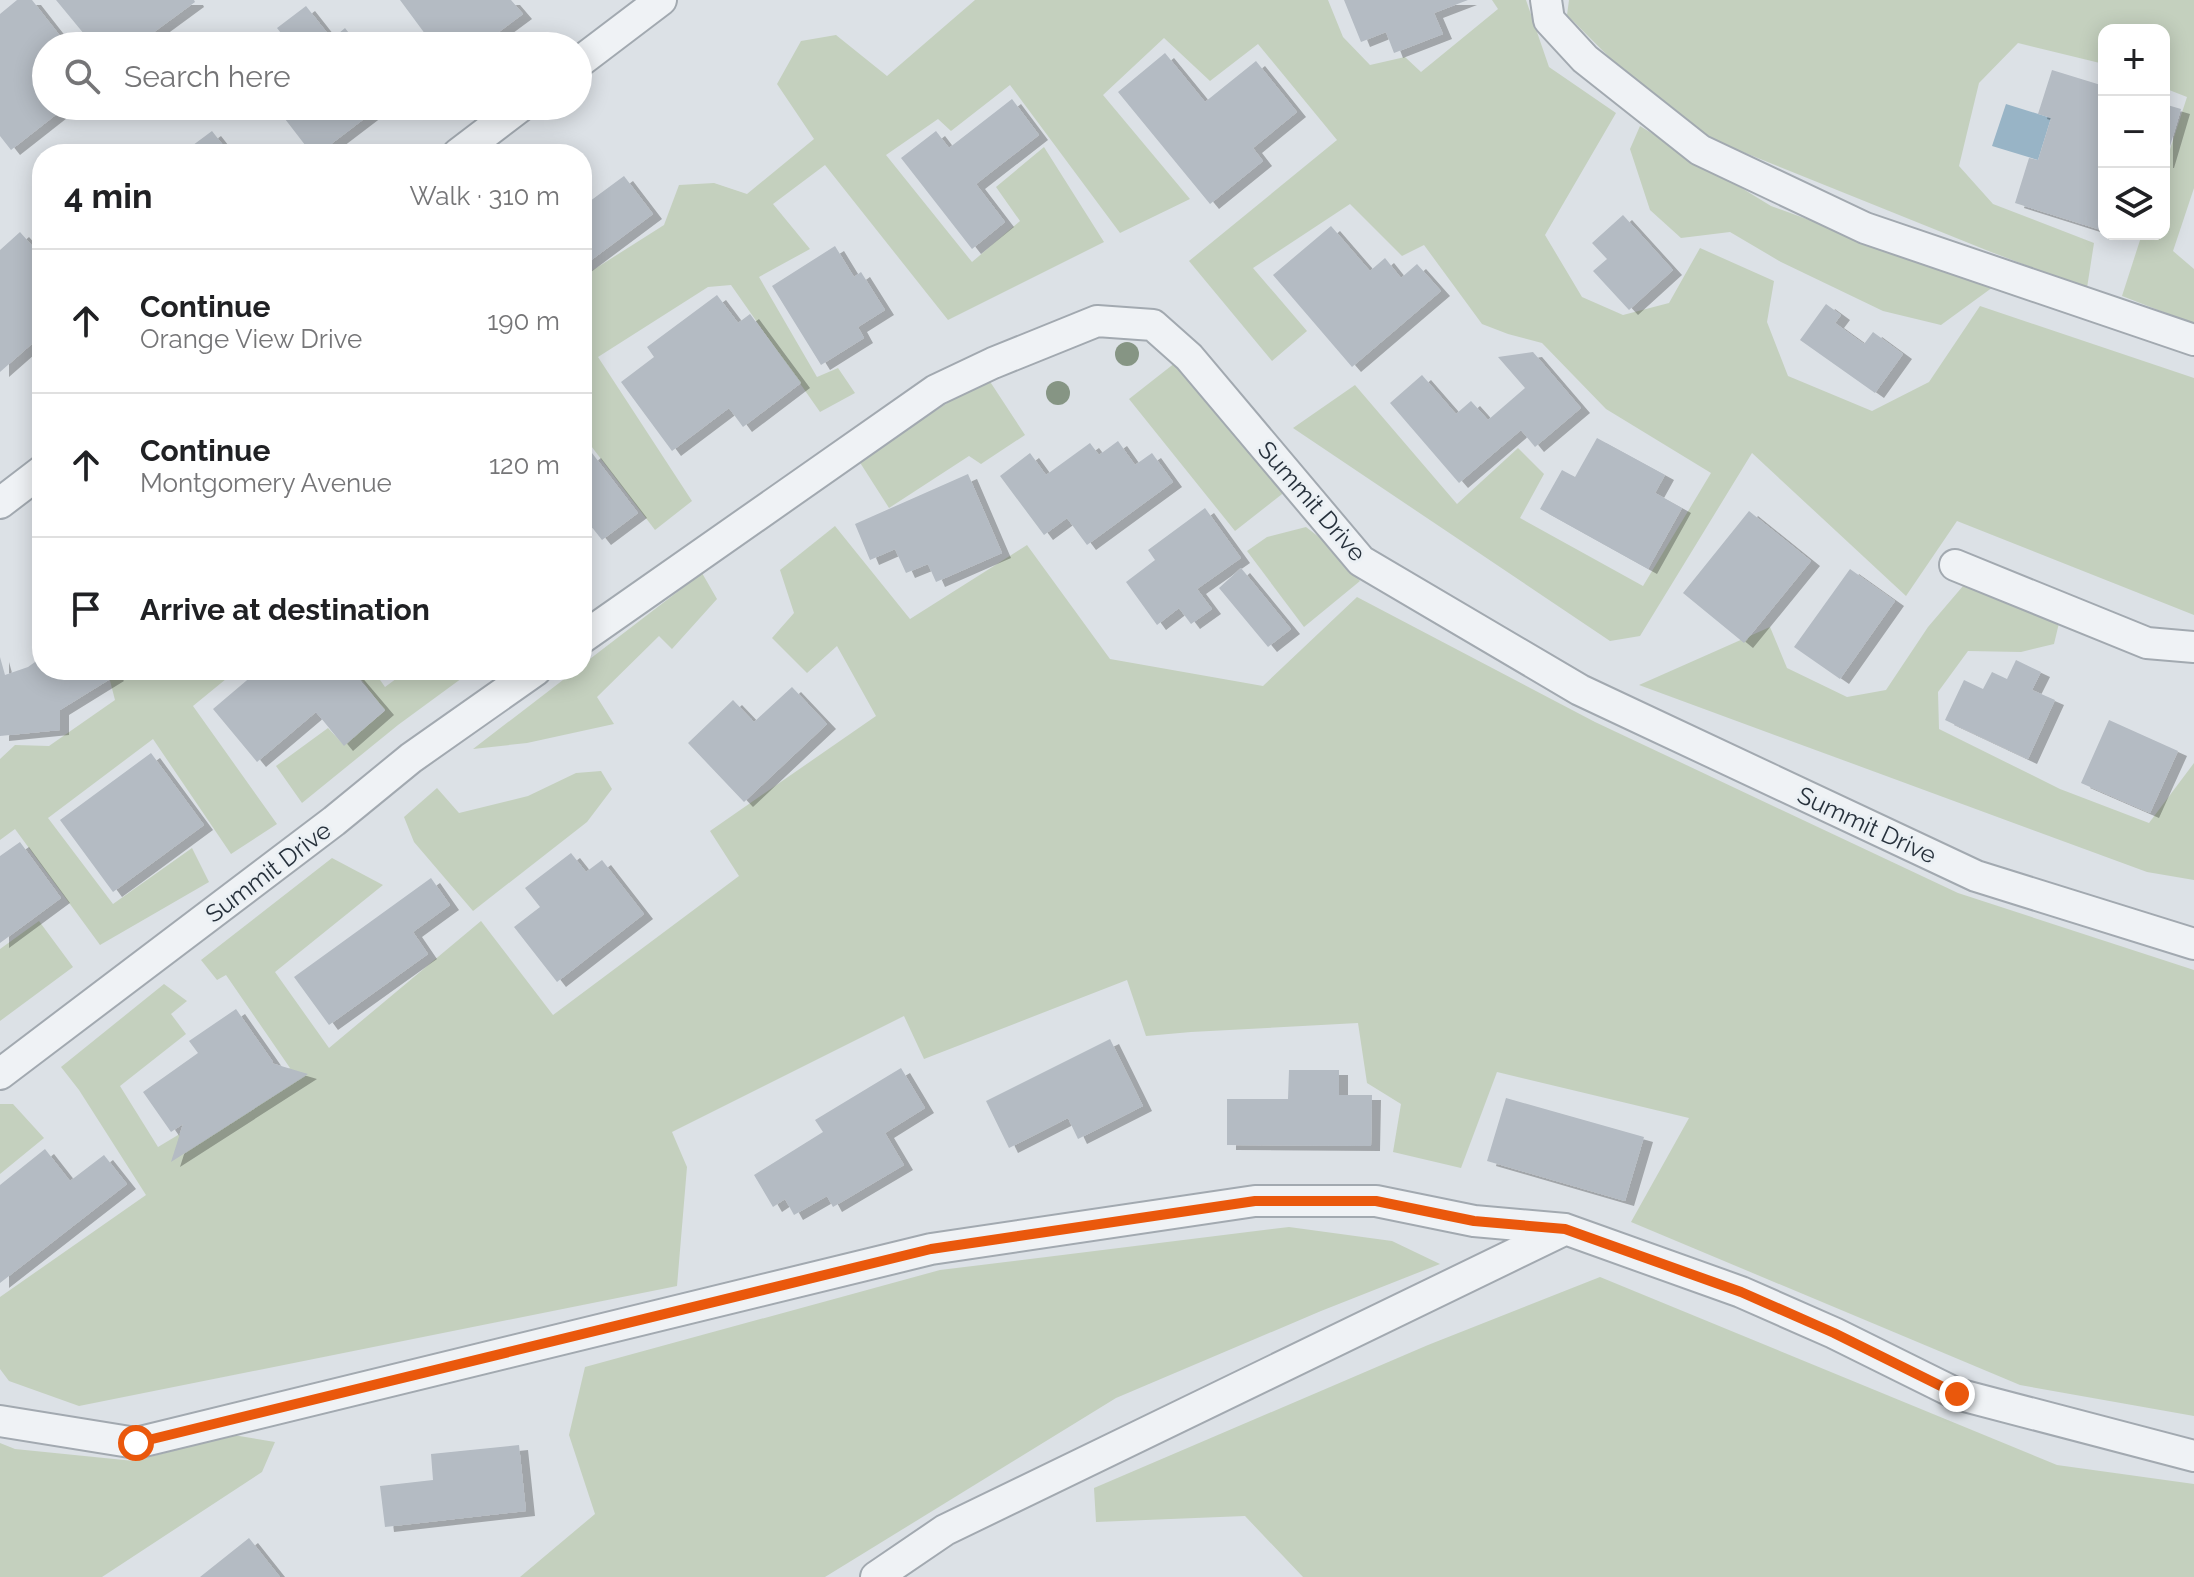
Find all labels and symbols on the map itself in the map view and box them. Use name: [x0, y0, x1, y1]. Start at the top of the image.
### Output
street label: Summit Drive: [1252, 435, 1372, 567]
street label: Summit Drive: [1793, 780, 1941, 870]
street label: Summit Drive: [200, 815, 336, 929]
route end: [1939, 1376, 1975, 1412]
route start: [118, 1425, 154, 1461]

